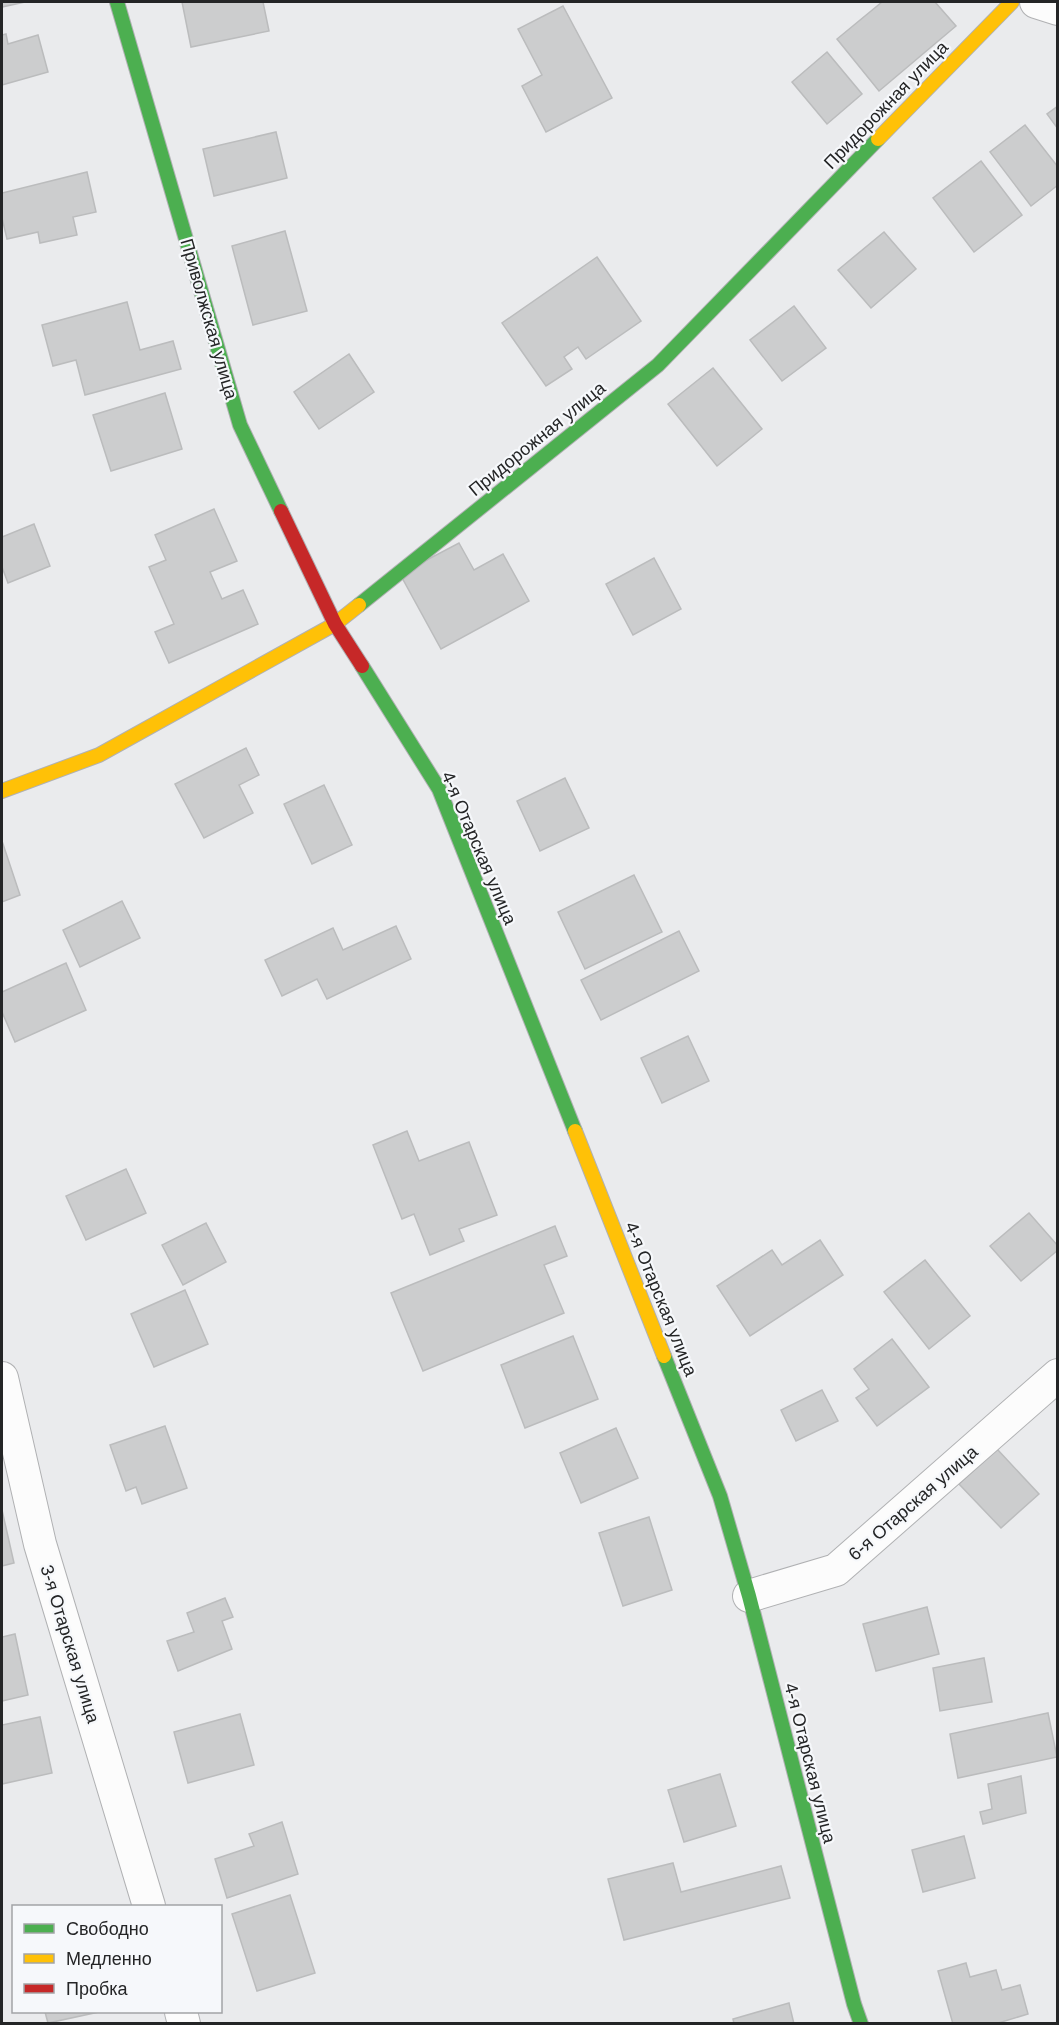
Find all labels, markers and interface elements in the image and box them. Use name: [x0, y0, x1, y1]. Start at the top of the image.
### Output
street label: Придорожная улица: [820, 36, 953, 173]
street label: Приволжская улица: [177, 236, 242, 403]
street label: Придорожная улица: [465, 377, 610, 500]
street label: 4-я Отарская улица: [438, 768, 521, 928]
street label: 4-я Отарская улица: [621, 1219, 701, 1380]
street label: 6-я Отарская улица: [844, 1441, 982, 1564]
street label: 3-я Отарская улица: [36, 1562, 104, 1726]
street label: 4-я Отарская улица: [780, 1681, 840, 1846]
legend: [12, 1905, 222, 2013]
text: Свободно: [66, 1919, 149, 1939]
text: Медленно: [66, 1949, 152, 1969]
text: Пробка: [66, 1979, 129, 1999]

